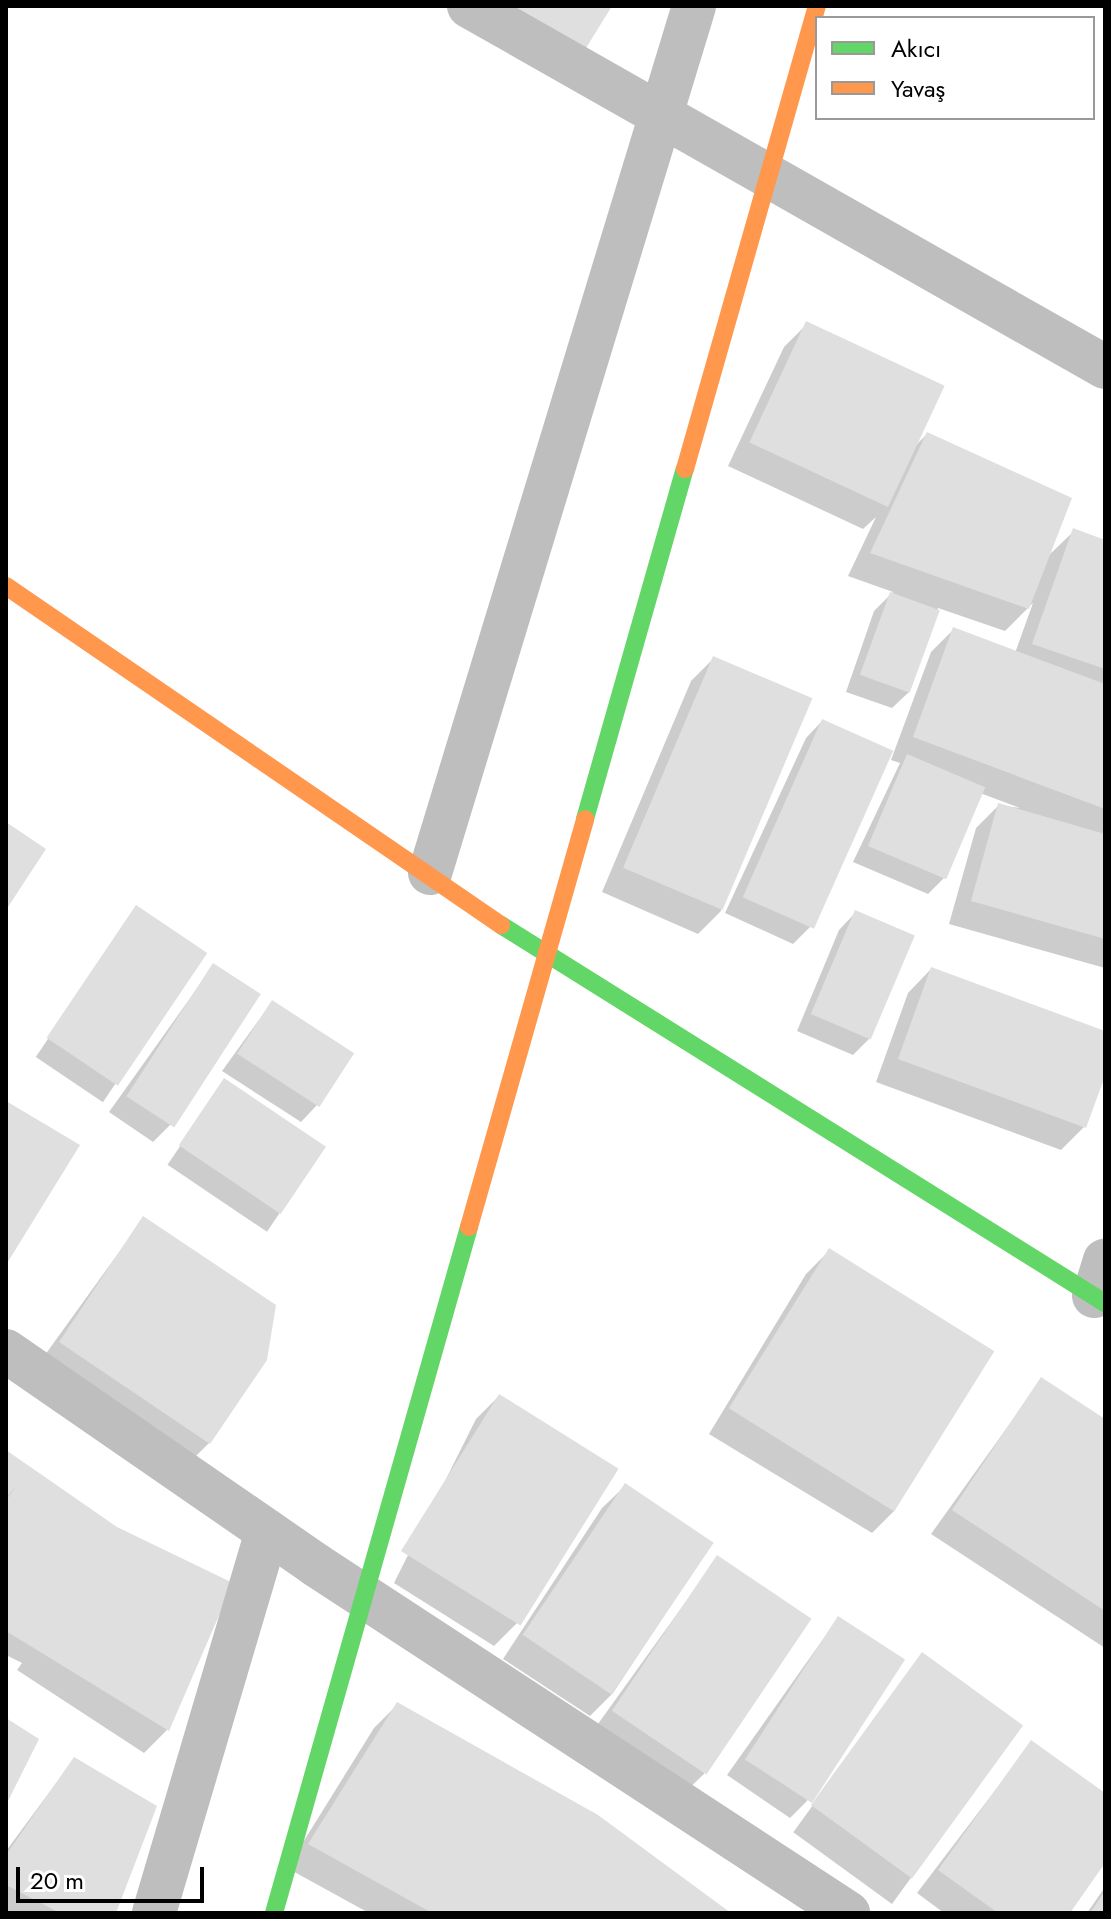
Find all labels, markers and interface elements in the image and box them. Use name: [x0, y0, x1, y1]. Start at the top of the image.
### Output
legend: [815, 16, 1095, 120]
text: Akıcı: [891, 31, 941, 66]
text: Yavaş: [891, 71, 945, 106]
scale bar: [20, 1851, 208, 1901]
text: 20 m: [30, 1863, 84, 1898]

